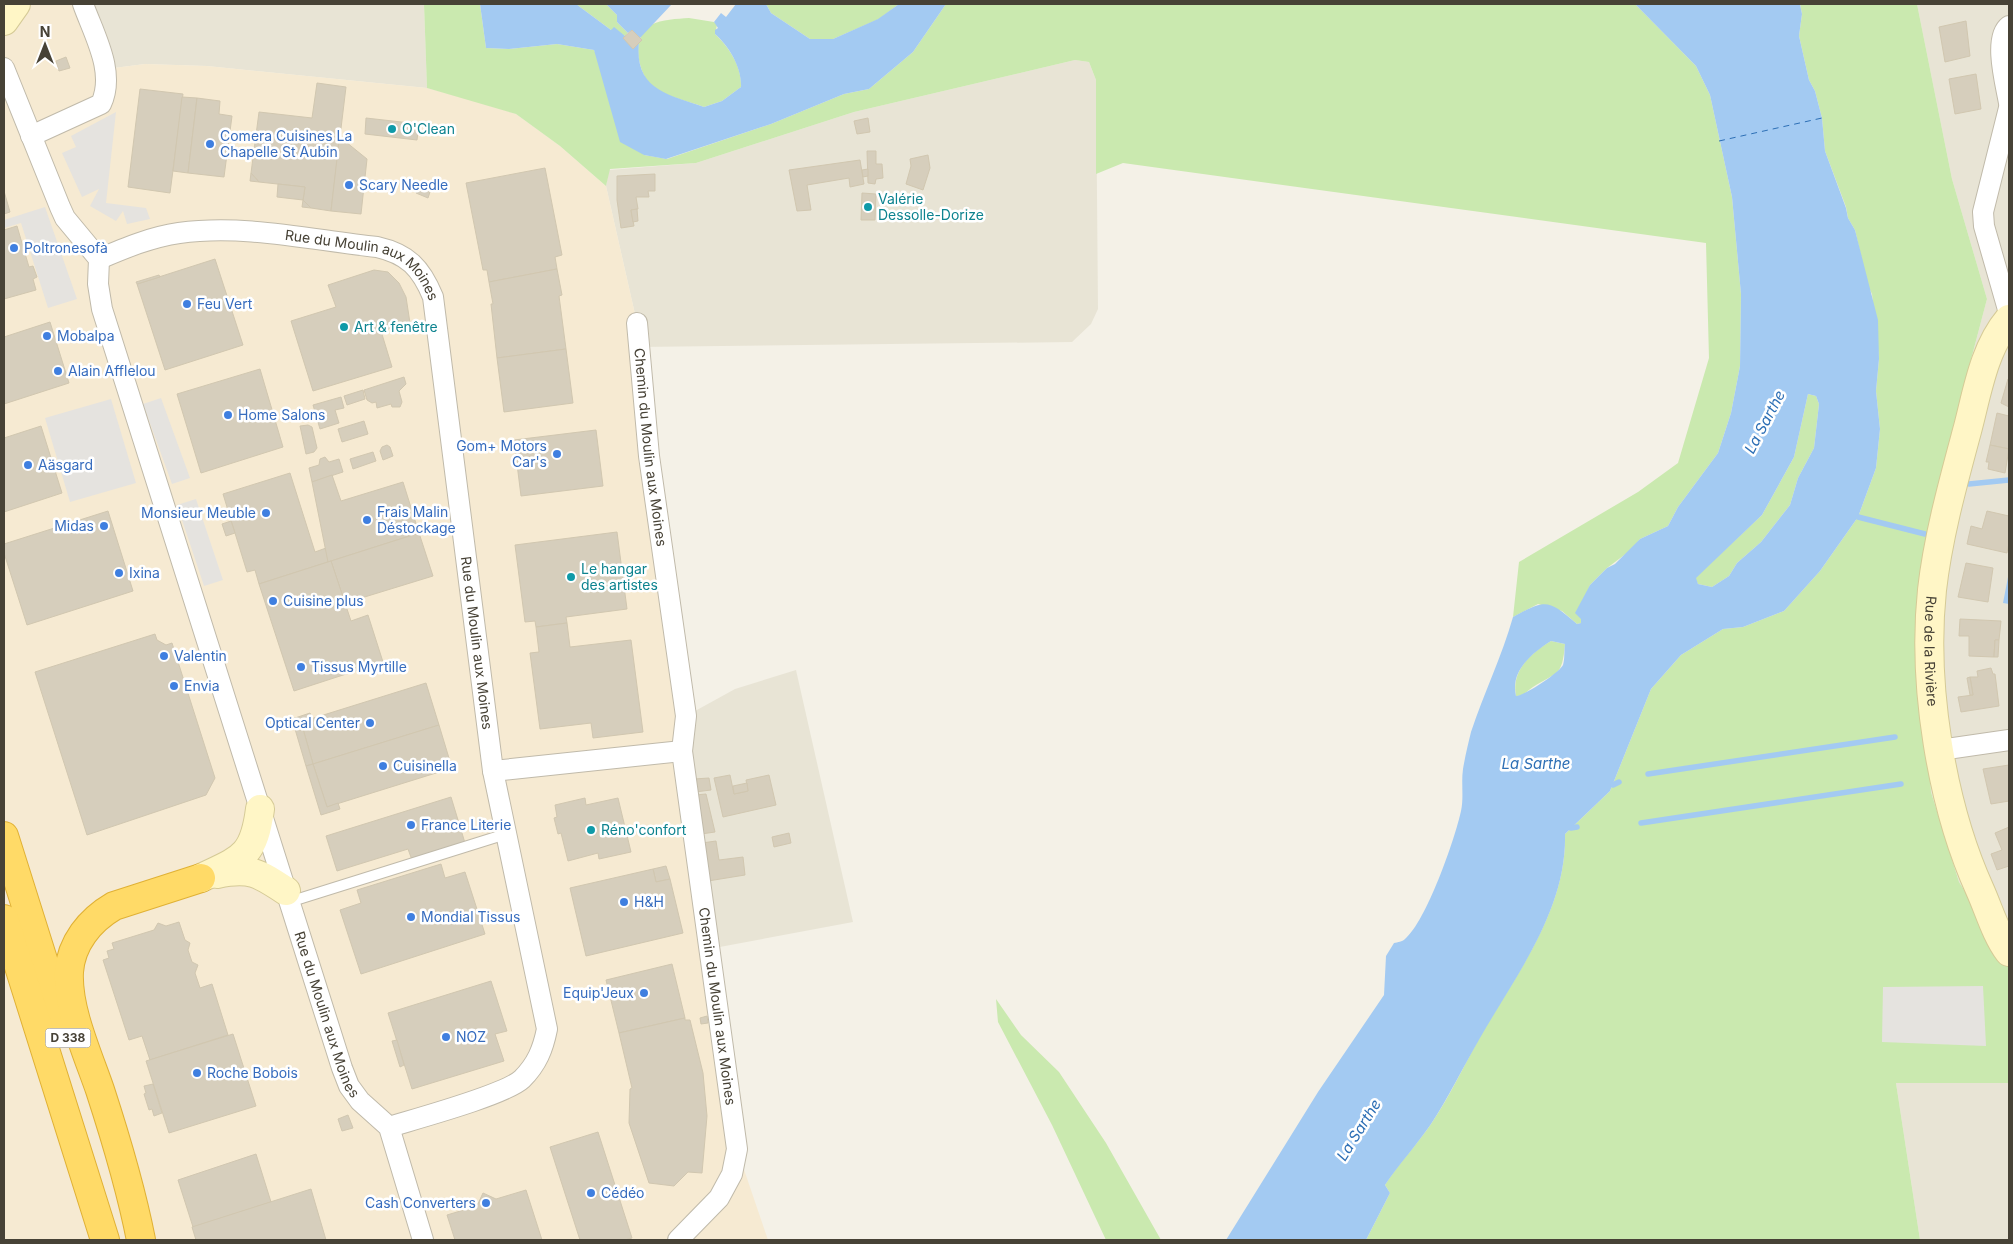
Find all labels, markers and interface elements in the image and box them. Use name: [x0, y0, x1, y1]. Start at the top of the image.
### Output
north arrow: [20, 20, 70, 70]
text: N: [40, 23, 50, 40]
place label: O'Clean: [402, 120, 455, 137]
marker: O'Clean: [386, 123, 398, 135]
place label: Comera Cuisines La Chapelle St Aubin: [220, 127, 352, 160]
marker: Comera Cuisines La Chapelle St Aubin: [204, 138, 216, 150]
place label: Scary Needle: [359, 176, 448, 193]
marker: Scary Needle: [343, 179, 355, 191]
place label: Valérie Dessolle-Dorize: [878, 190, 984, 223]
marker: Valérie Dessolle-Dorize: [862, 201, 874, 213]
street label: Rue du Moulin aux Moines: [284, 226, 442, 303]
place label: Poltronesofà: [24, 239, 108, 256]
marker: Poltronesofà: [8, 242, 20, 254]
place label: Feu Vert: [197, 295, 253, 312]
marker: Feu Vert: [181, 298, 193, 310]
place label: Art & fenêtre: [354, 318, 438, 335]
marker: Art & fenêtre: [338, 321, 350, 333]
place label: Mobalpa: [57, 327, 115, 344]
marker: Mobalpa: [41, 330, 53, 342]
street label: Chemin du Moulin aux Moines: [631, 347, 671, 548]
place label: Alain Afflelou: [68, 362, 156, 379]
marker: Alain Afflelou: [52, 365, 64, 377]
water label: La Sarthe: [1740, 387, 1789, 457]
place label: Home Salons: [238, 406, 325, 423]
marker: Home Salons: [222, 409, 234, 421]
place label: Gom+ Motors Car's: [456, 437, 547, 470]
marker: Gom+ Motors Car's: [551, 448, 563, 460]
place label: Aäsgard: [38, 456, 93, 473]
marker: Aäsgard: [22, 459, 34, 471]
place label: Frais Malin Déstockage: [377, 503, 456, 536]
place label: Monsieur Meuble: [141, 504, 256, 521]
marker: Monsieur Meuble: [260, 507, 272, 519]
marker: Frais Malin Déstockage: [361, 514, 373, 526]
place label: Midas: [54, 517, 94, 534]
marker: Midas: [98, 520, 110, 532]
street label: Rue du Moulin aux Moines: [458, 555, 497, 730]
place label: Le hangar des artistes: [581, 560, 658, 593]
place label: Ixina: [129, 564, 160, 581]
marker: Ixina: [113, 567, 125, 579]
marker: Le hangar des artistes: [565, 571, 577, 583]
place label: Cuisine plus: [283, 592, 364, 609]
marker: Cuisine plus: [267, 595, 279, 607]
street label: Rue de la Rivière: [1921, 595, 1942, 707]
place label: Valentin: [174, 647, 227, 664]
marker: Valentin: [158, 650, 170, 662]
place label: Tissus Myrtille: [311, 658, 407, 675]
marker: Tissus Myrtille: [295, 661, 307, 673]
place label: Envia: [184, 677, 220, 694]
marker: Envia: [168, 680, 180, 692]
place label: Optical Center: [265, 714, 360, 731]
marker: Optical Center: [364, 717, 376, 729]
water label: La Sarthe: [1501, 754, 1571, 773]
place label: Cuisinella: [393, 757, 457, 774]
marker: Cuisinella: [377, 760, 389, 772]
place label: France Literie: [421, 816, 511, 833]
marker: France Literie: [405, 819, 417, 831]
place label: Réno'confort: [601, 821, 687, 838]
marker: Réno'confort: [585, 824, 597, 836]
place label: H&H: [634, 893, 664, 910]
marker: H&H: [618, 896, 630, 908]
street label: Chemin du Moulin aux Moines: [696, 906, 740, 1106]
place label: Mondial Tissus: [421, 908, 520, 925]
marker: Mondial Tissus: [405, 911, 417, 923]
street label: Rue du Moulin aux Moines: [291, 929, 364, 1101]
place label: Equip'Jeux: [563, 984, 634, 1001]
marker: Equip'Jeux: [638, 987, 650, 999]
road number: D 338: [46, 1028, 90, 1048]
place label: NOZ: [456, 1028, 486, 1045]
marker: NOZ: [440, 1031, 452, 1043]
place label: Roche Bobois: [207, 1064, 298, 1081]
marker: Roche Bobois: [191, 1067, 203, 1079]
water label: La Sarthe: [1332, 1095, 1385, 1164]
place label: Cédéo: [601, 1184, 645, 1201]
marker: Cédéo: [585, 1187, 597, 1199]
place label: Cash Converters: [365, 1194, 476, 1211]
marker: Cash Converters: [480, 1197, 492, 1209]

